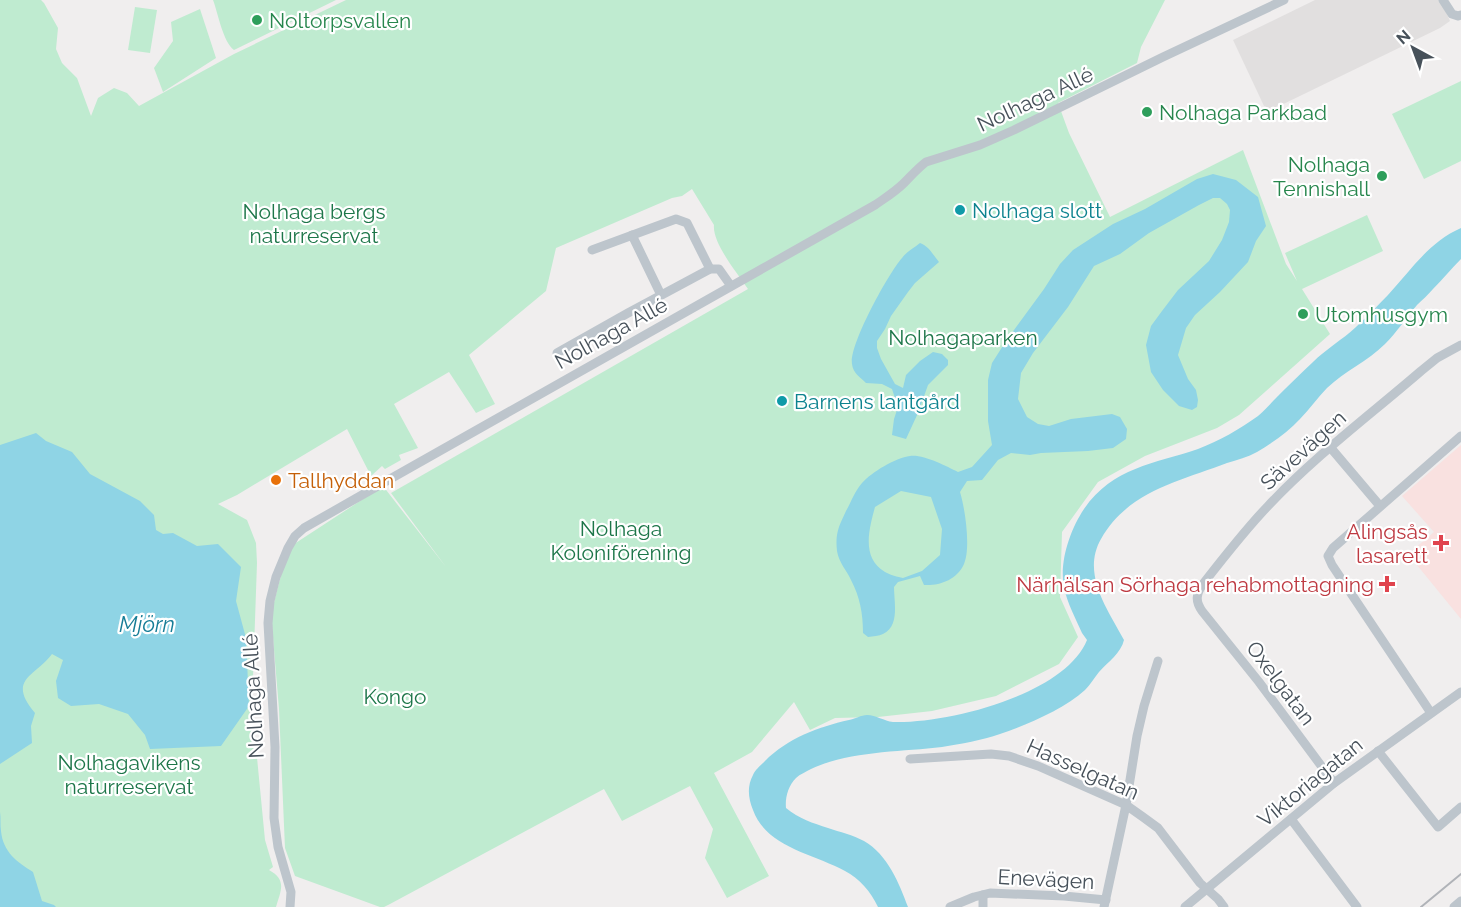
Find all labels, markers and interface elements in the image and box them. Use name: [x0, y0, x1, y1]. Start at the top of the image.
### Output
place label: Noltorpsvallen: [269, 8, 411, 33]
marker: Noltorpsvallen: [250, 13, 264, 27]
north arrow: [1383, 18, 1443, 78]
text: N: [1393, 26, 1414, 48]
street label: Nolhaga Allé: [973, 61, 1097, 137]
place label: Nolhaga Parkbad: [1159, 100, 1327, 125]
marker: Nolhaga Parkbad: [1140, 105, 1154, 119]
place label: Nolhaga Tennishall: [1273, 152, 1370, 201]
marker: Nolhaga Tennishall: [1375, 169, 1389, 183]
place label: Nolhaga slott: [972, 198, 1102, 223]
park label: Nolhaga bergs naturreservat: [242, 199, 386, 248]
marker: Nolhaga slott: [953, 203, 967, 217]
street label: Nolhaga Allé: [550, 292, 672, 374]
place label: Utomhusgym: [1315, 302, 1448, 327]
marker: Utomhusgym: [1296, 307, 1310, 321]
park label: Nolhagaparken: [888, 325, 1038, 350]
place label: Barnens lantgård: [794, 389, 960, 414]
marker: Barnens lantgård: [775, 394, 789, 408]
street label: Sävevägen: [1255, 405, 1351, 495]
place label: Tallhyddan: [288, 468, 394, 493]
marker: Tallhyddan: [269, 473, 283, 487]
park label: Nolhaga Koloniförening: [551, 516, 691, 565]
place label: Alingsås lasarett: [1347, 519, 1428, 568]
marker: Alingsås lasarett: [1432, 534, 1450, 552]
place label: Närhälsan Sörhaga rehabmottagning: [1016, 572, 1374, 597]
marker: Närhälsan Sörhaga rehabmottagning: [1378, 575, 1396, 593]
water label: Mjörn: [119, 611, 175, 637]
street label: Nolhaga Allé: [237, 633, 269, 759]
street label: Oxelgatan: [1241, 636, 1321, 730]
park label: Kongo: [363, 684, 427, 709]
street label: Viktoriagatan: [1252, 732, 1368, 832]
street label: Hasselgatan: [1023, 733, 1143, 805]
park label: Nolhagavikens naturreservat: [57, 750, 201, 799]
street label: Enevägen: [997, 864, 1095, 894]

